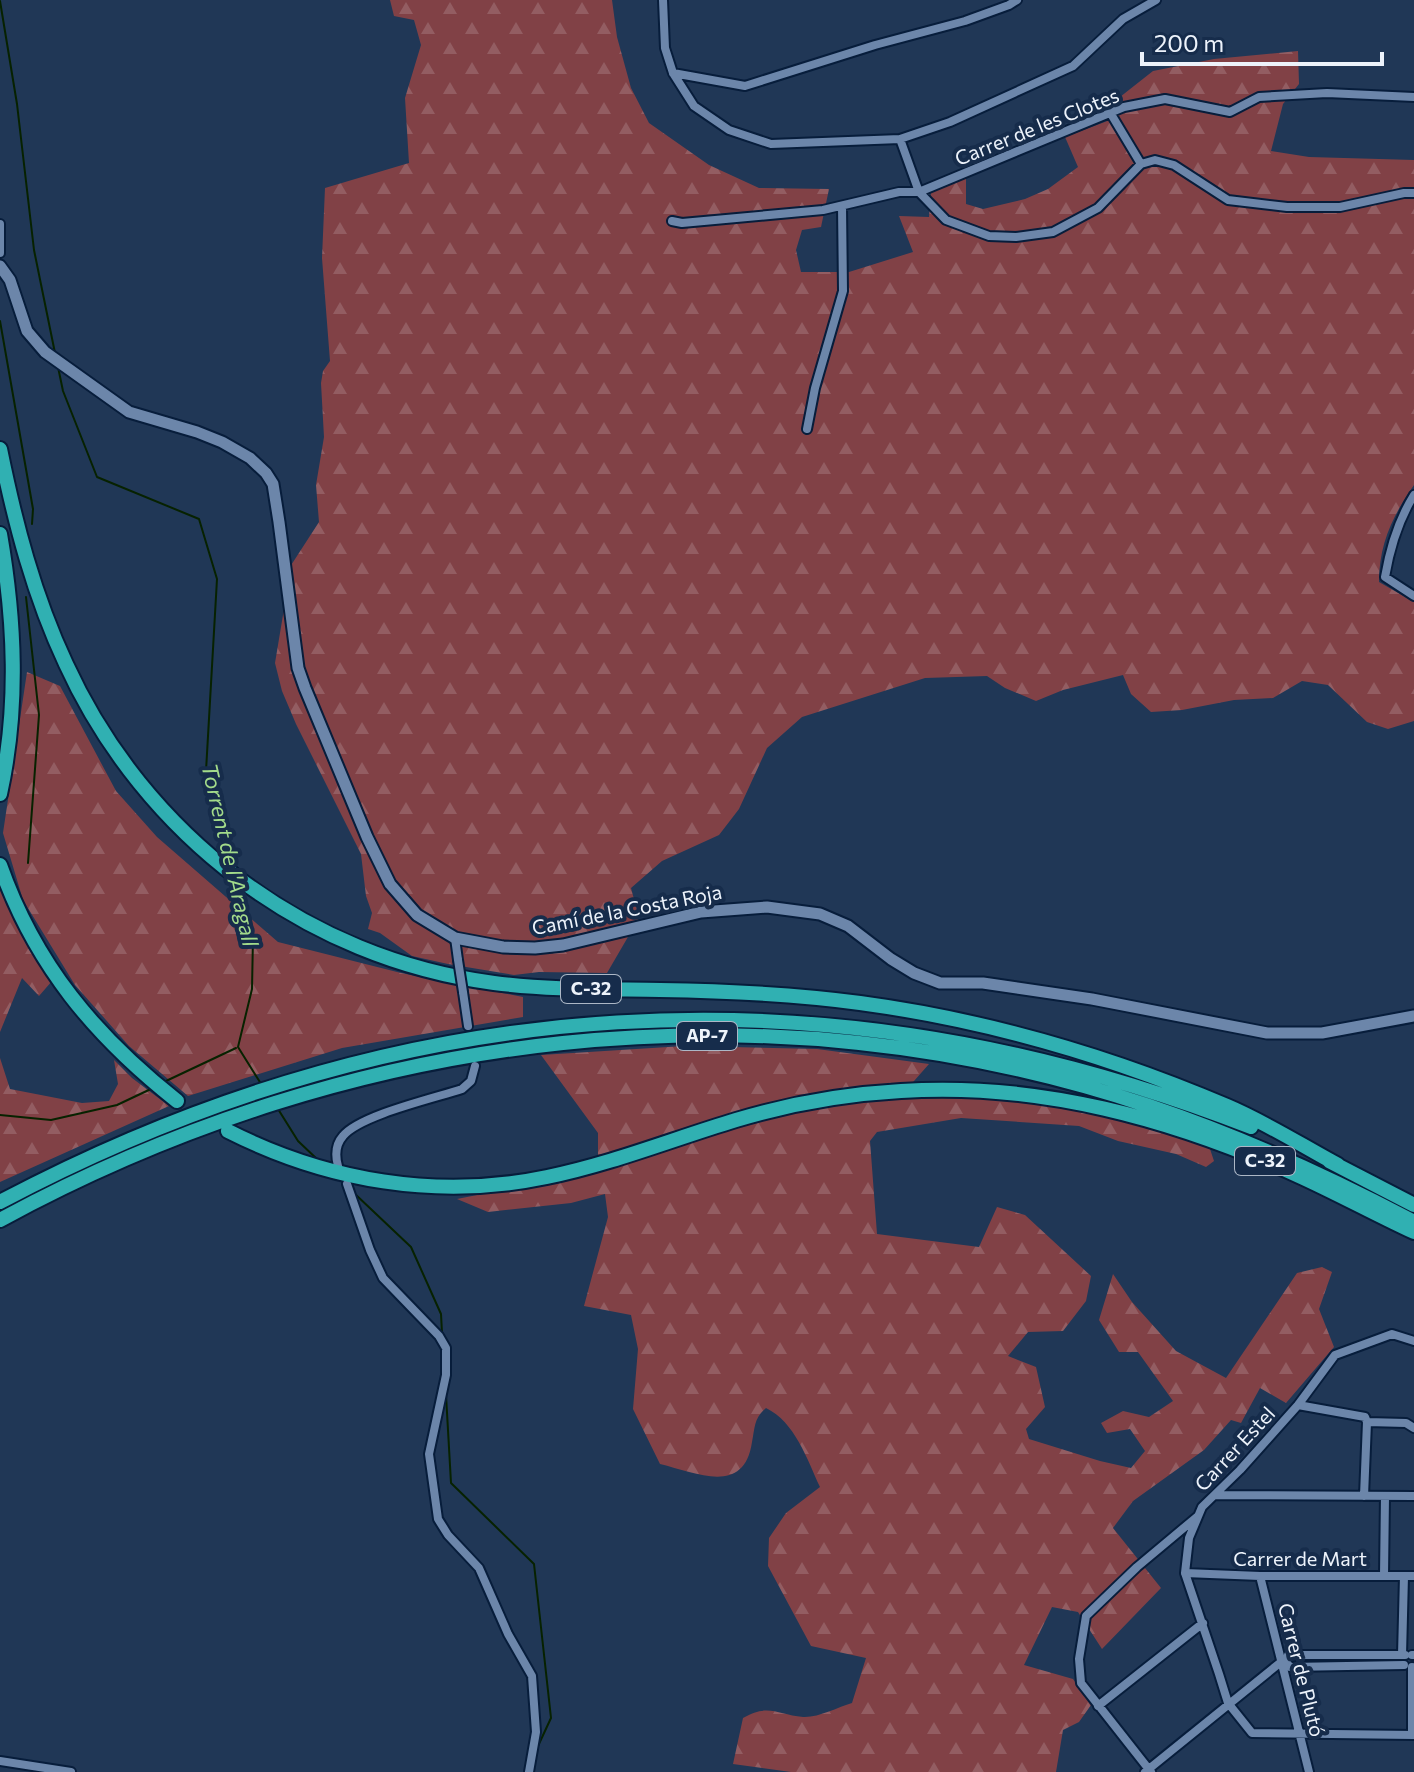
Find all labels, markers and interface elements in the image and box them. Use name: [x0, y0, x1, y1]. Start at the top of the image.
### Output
scale bar: [1142, 16, 1382, 66]
text: 200 m: [1154, 28, 1224, 57]
street label: Carrer de les Clotes: [951, 82, 1122, 170]
water label: Torrent de l'Aragall: [196, 761, 265, 950]
street label: Camí de la Costa Roja: [530, 879, 724, 939]
road number: C-32: [561, 975, 621, 1003]
road number: AP-7: [677, 1022, 737, 1050]
road number: C-32: [1235, 1147, 1295, 1175]
street label: Carrer Estel: [1189, 1401, 1279, 1496]
street label: Carrer de Mart: [1233, 1546, 1367, 1570]
street label: Carrer de Plutó: [1274, 1600, 1330, 1739]

